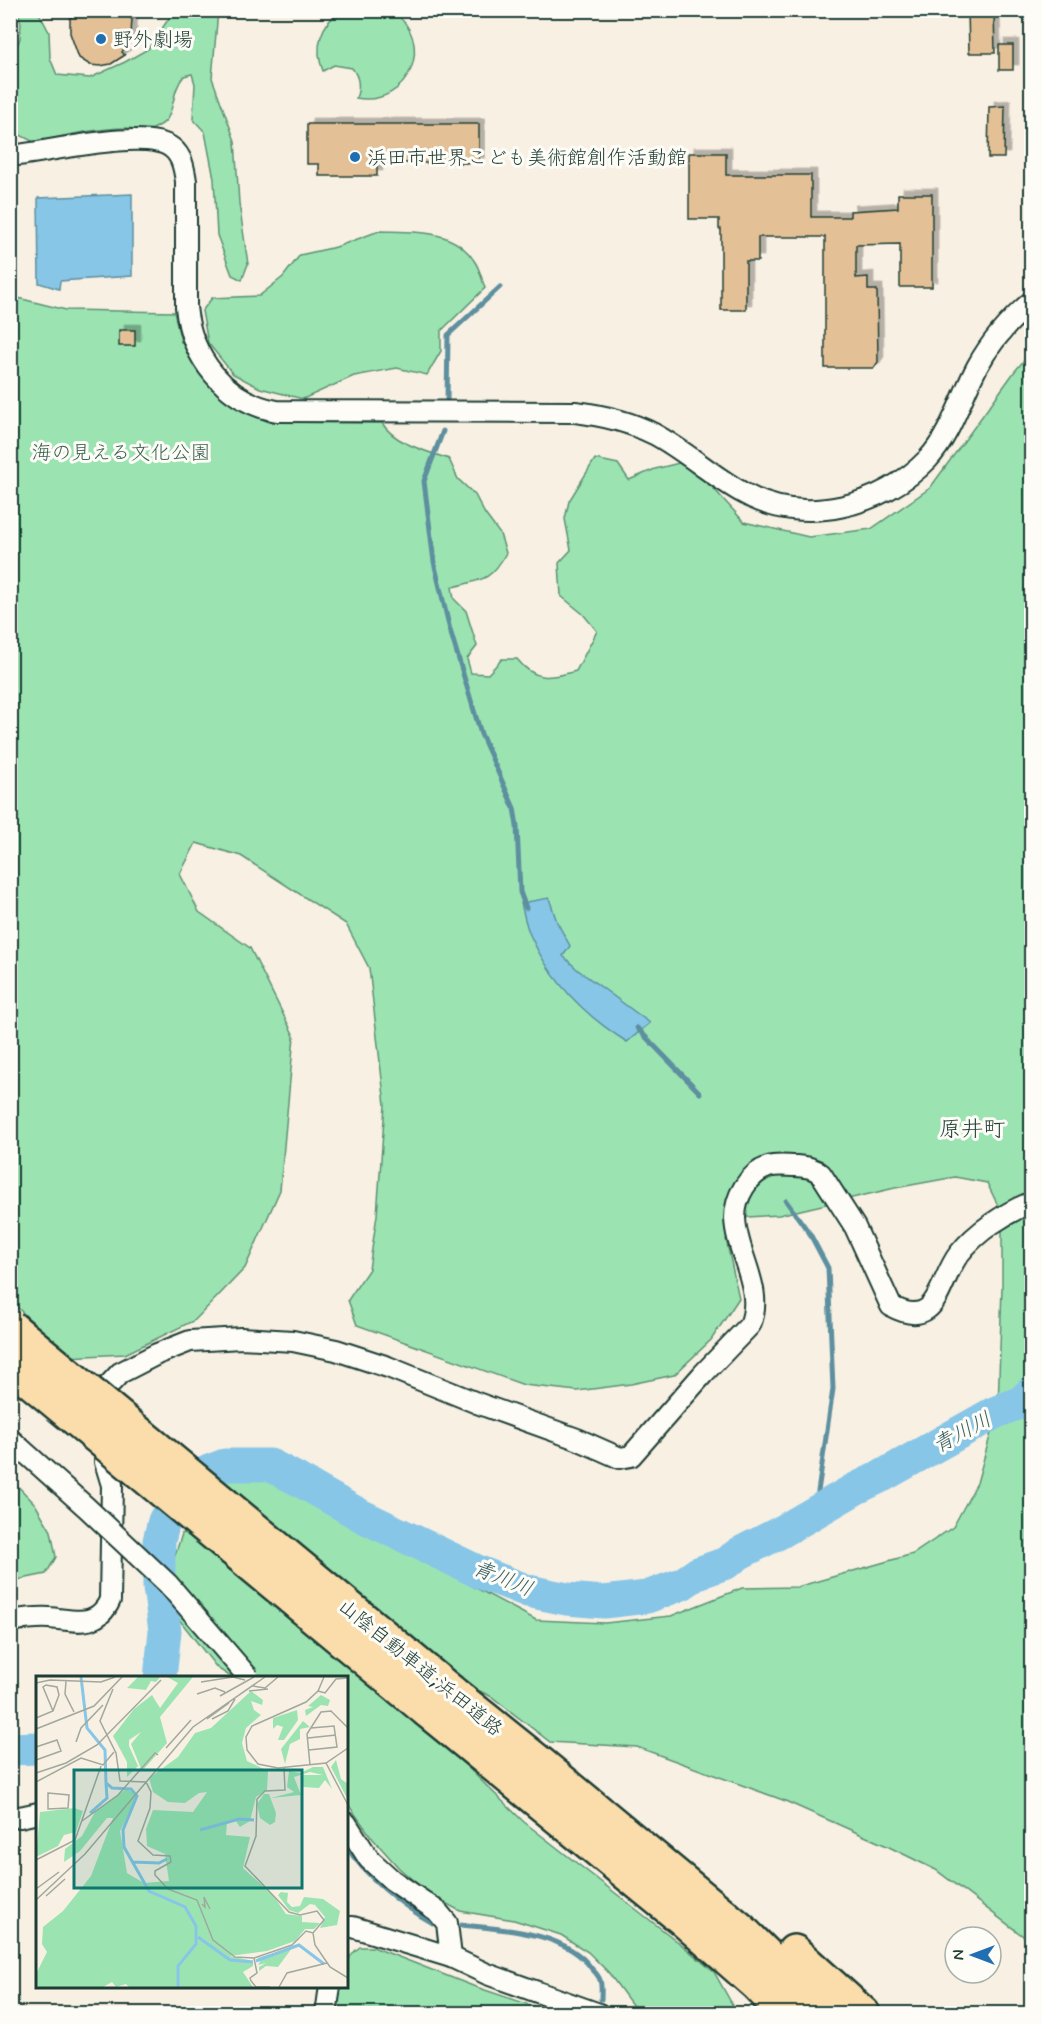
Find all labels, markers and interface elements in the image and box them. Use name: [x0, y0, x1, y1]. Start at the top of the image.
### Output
place label: 野外劇場: [113, 27, 193, 54]
marker: 野外劇場: [94, 32, 108, 46]
place label: 浜田市世界こども美術館創作活動館: [367, 145, 687, 172]
marker: 浜田市世界こども美術館創作活動館: [348, 150, 362, 164]
park label: 海の見える文化公園: [32, 440, 210, 467]
district label: 原井町: [939, 1116, 1005, 1144]
water label: 青川川: [928, 1406, 997, 1460]
water label: 青川川: [468, 1554, 537, 1604]
street label: 山陰自動車道;浜田道路: [332, 1593, 508, 1743]
inset map: [36, 1676, 348, 1988]
north arrow: [943, 1925, 1003, 1985]
text: N: [949, 1950, 970, 1960]

